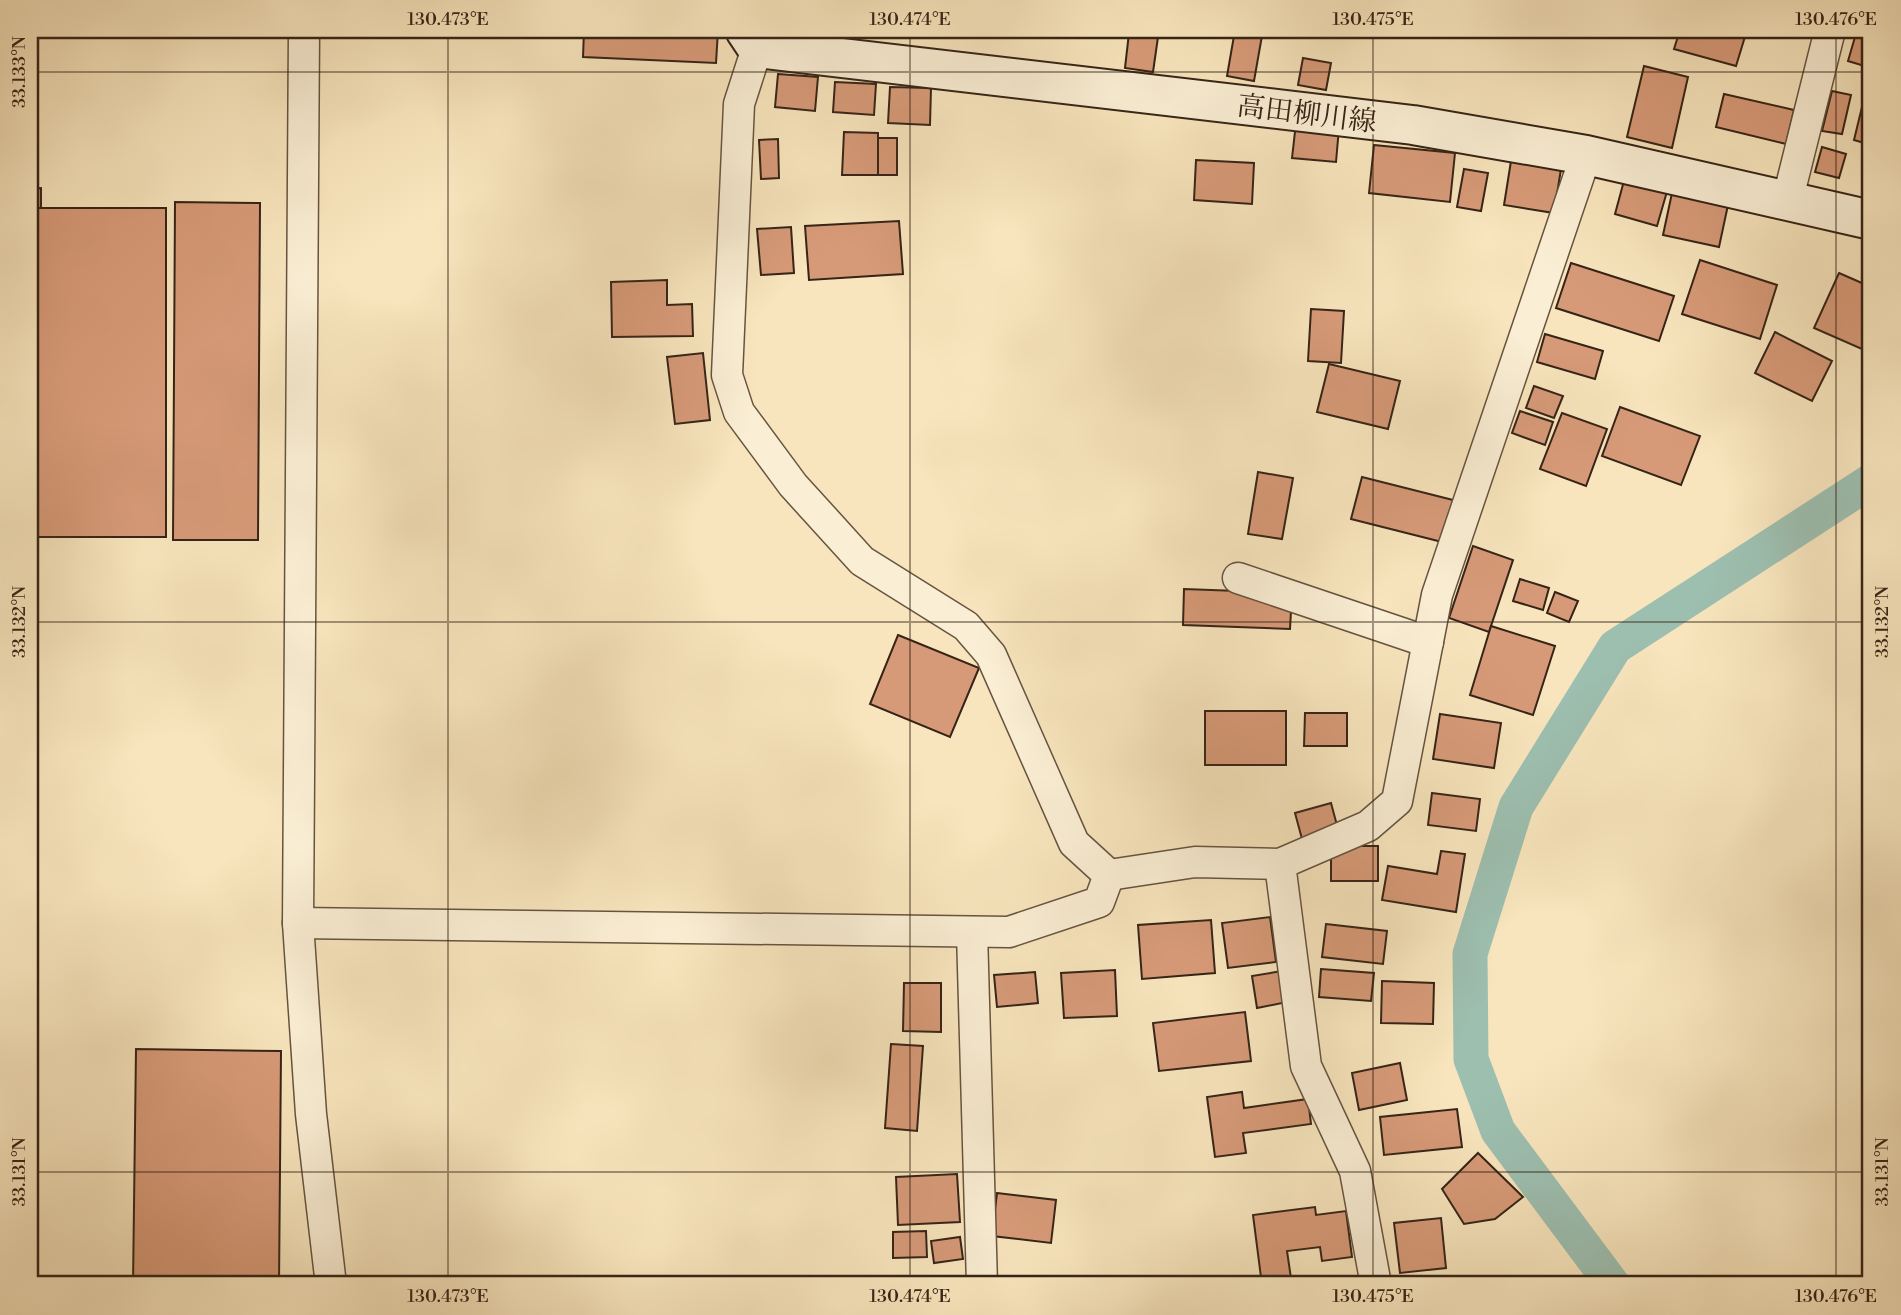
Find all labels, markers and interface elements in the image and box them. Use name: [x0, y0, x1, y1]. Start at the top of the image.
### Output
text: 130.473°E: [407, 8, 489, 31]
text: 130.474°E: [869, 8, 951, 31]
text: 130.475°E: [1332, 8, 1414, 31]
text: 130.476°E: [1795, 8, 1877, 31]
text: 33.133°N: [8, 36, 31, 108]
street label: 高田柳川線: [1235, 89, 1378, 140]
text: 33.132°N: [8, 585, 31, 658]
text: 33.132°N: [1871, 585, 1894, 658]
text: 33.131°N: [8, 1137, 31, 1207]
text: 33.131°N: [1871, 1137, 1894, 1207]
text: 130.473°E: [407, 1285, 489, 1308]
text: 130.474°E: [869, 1285, 951, 1308]
text: 130.475°E: [1332, 1285, 1414, 1308]
text: 130.476°E: [1795, 1285, 1877, 1308]

